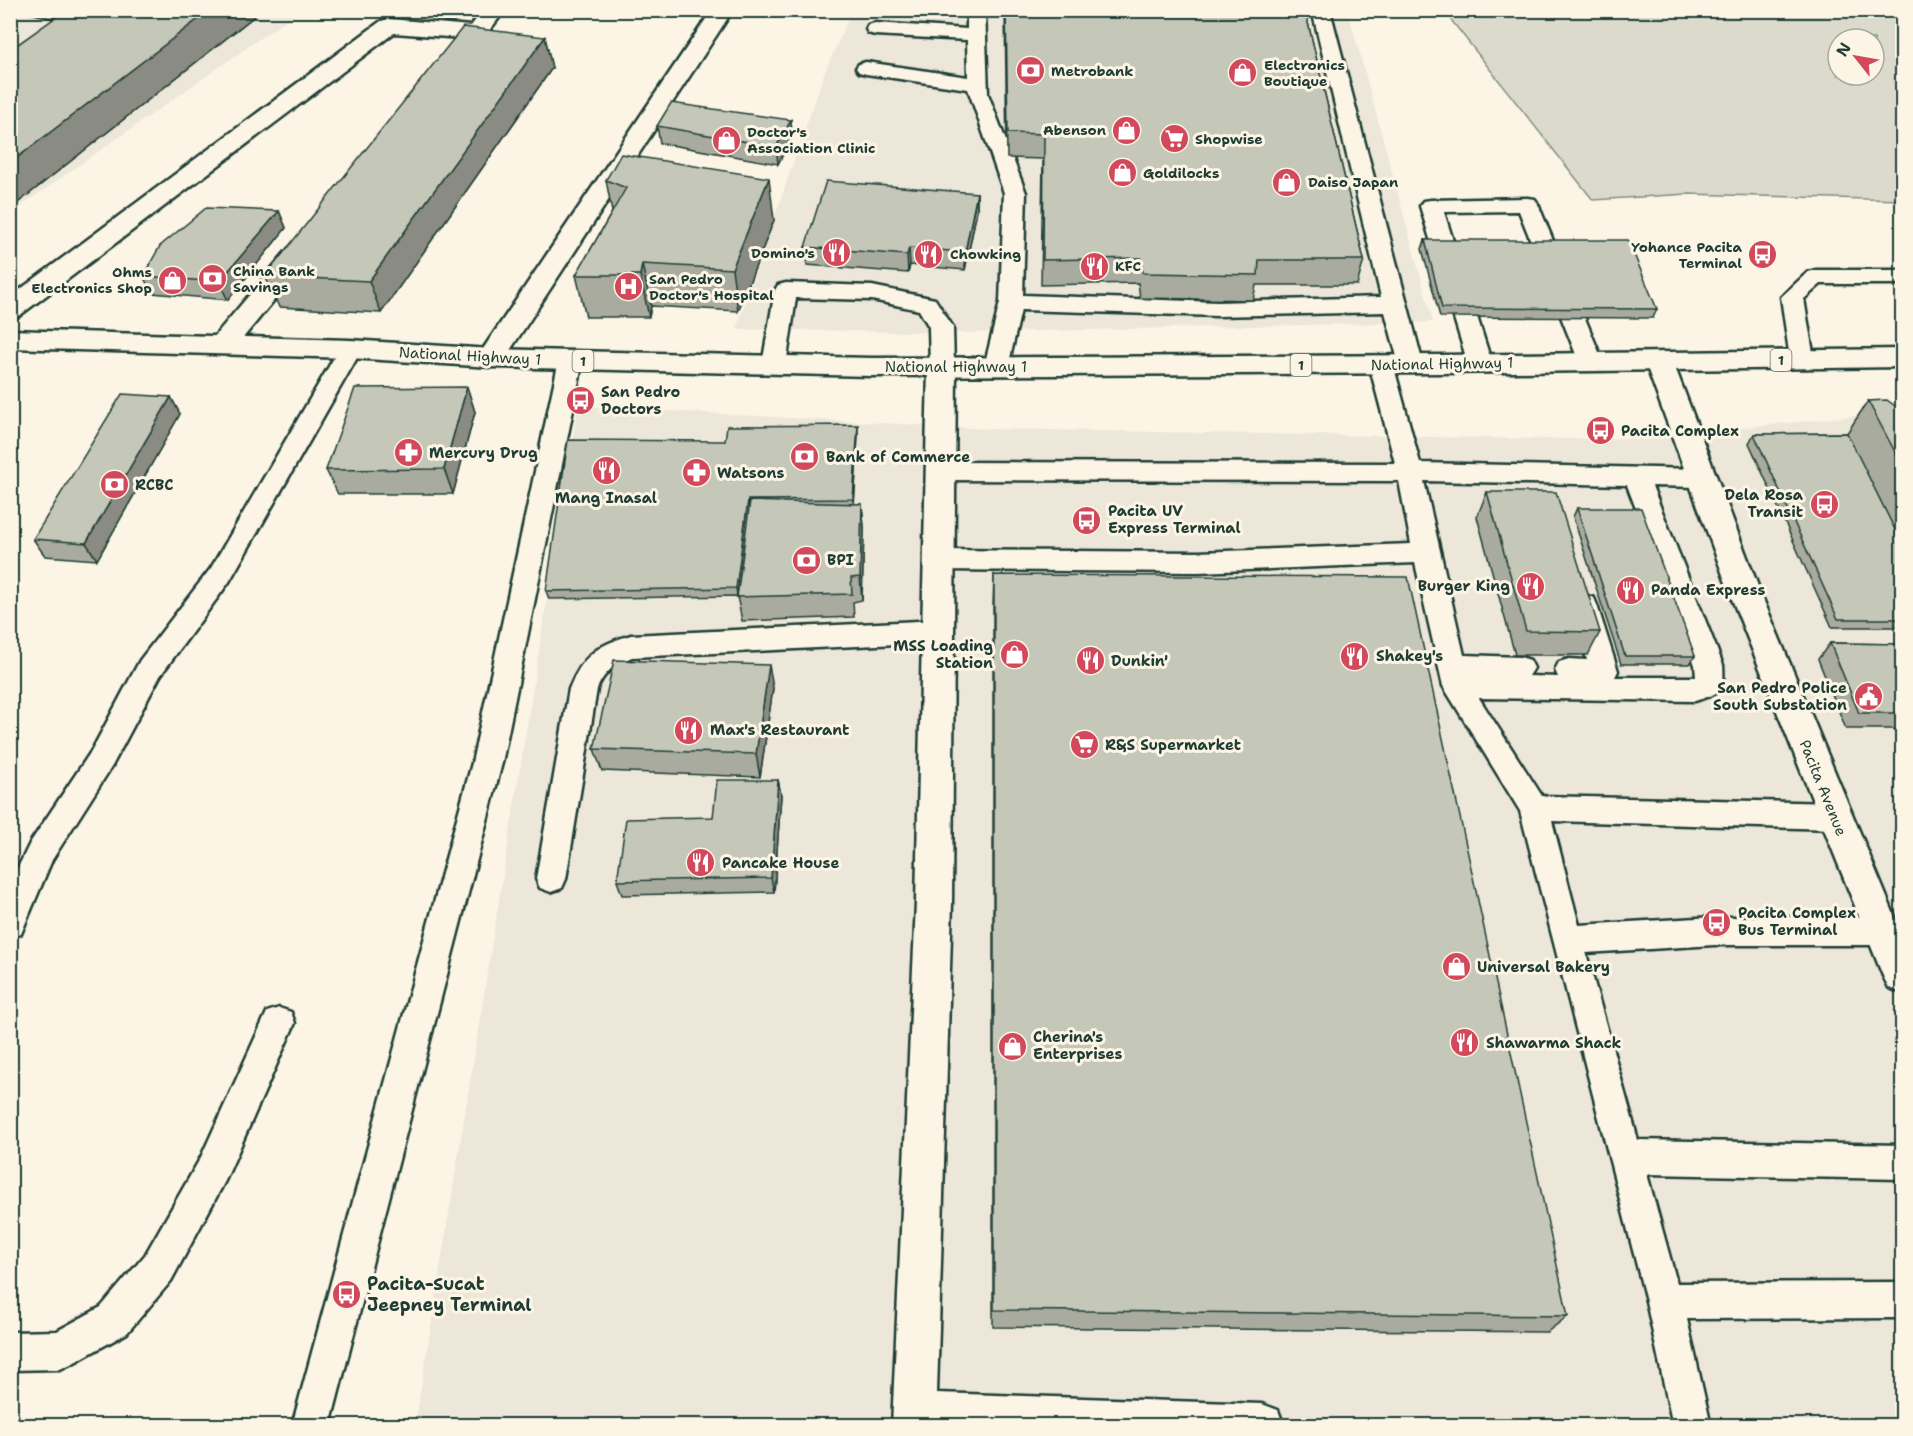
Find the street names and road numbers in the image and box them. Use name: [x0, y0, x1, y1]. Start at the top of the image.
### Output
street label: National Highway 1: [398, 342, 542, 370]
road number: 1: [1770, 349, 1792, 371]
road number: 1: [572, 350, 594, 372]
street label: National Highway 1: [1371, 353, 1513, 375]
road number: 1: [1290, 354, 1312, 376]
street label: National Highway 1: [885, 357, 1027, 377]
street label: Pacita Avenue: [1795, 737, 1851, 839]

